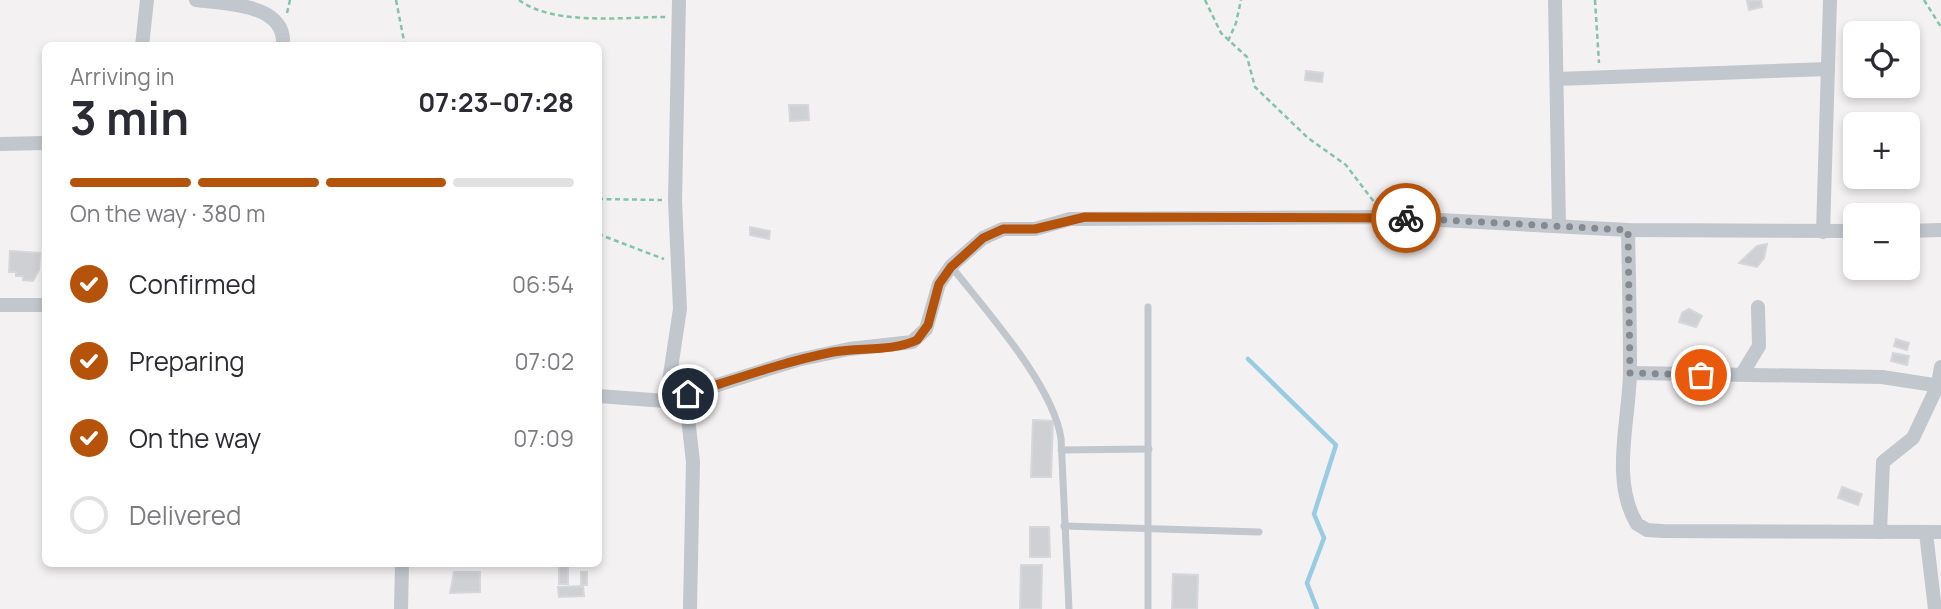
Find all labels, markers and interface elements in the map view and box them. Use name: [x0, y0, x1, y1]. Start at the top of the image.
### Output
map controls: [1843, 21, 1920, 280]
button: locate: [1843, 21, 1920, 98]
text: Arriving in: [70, 60, 175, 92]
text: 07:23–07:28: [418, 84, 574, 120]
text: 3 min: [70, 86, 189, 149]
button: +: [1843, 112, 1920, 189]
courier: [1371, 183, 1441, 253]
text: On the way · 380 m: [70, 197, 266, 229]
icon: bike: [1387, 199, 1425, 237]
button: −: [1843, 203, 1920, 280]
icon: check: [70, 265, 108, 303]
text: Confirmed: [129, 266, 256, 302]
text: 06:54: [512, 268, 574, 300]
icon: check: [70, 342, 108, 380]
text: Preparing: [129, 343, 245, 379]
text: 07:02: [514, 345, 574, 377]
pin: [1671, 345, 1731, 405]
icon: bag: [1682, 356, 1720, 394]
pin: [658, 364, 718, 424]
icon: home: [669, 375, 707, 413]
icon: check: [70, 419, 108, 457]
text: On the way: [129, 420, 261, 456]
text: 07:09: [513, 422, 574, 454]
text: Delivered: [129, 497, 241, 533]

